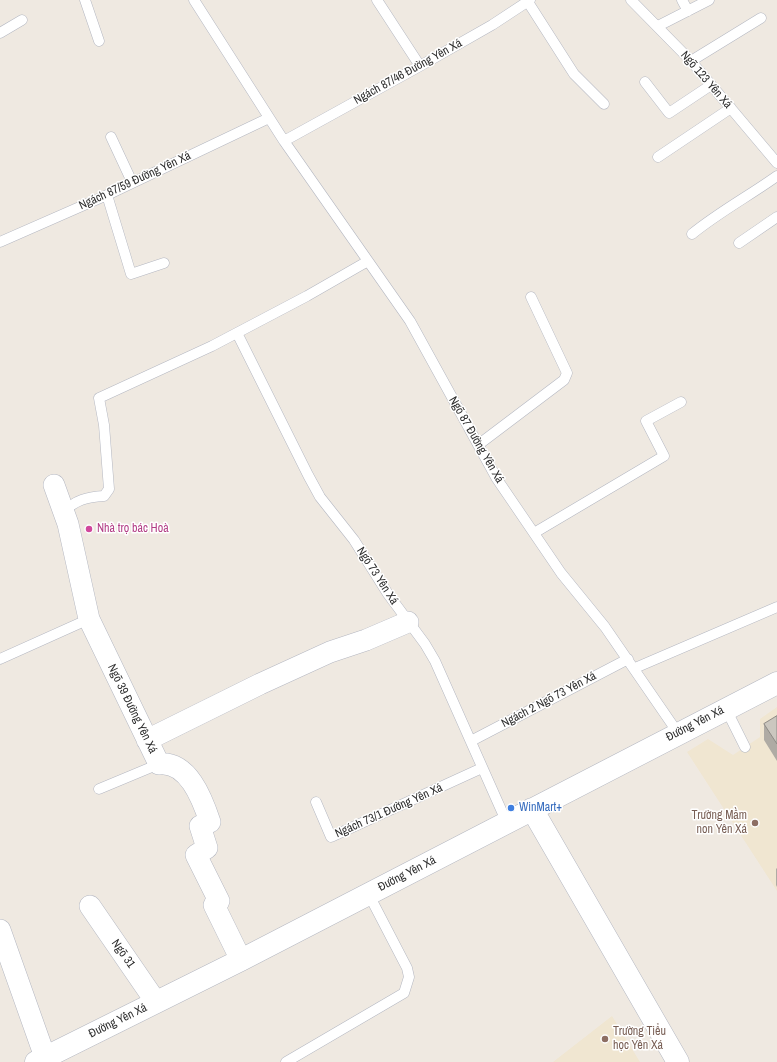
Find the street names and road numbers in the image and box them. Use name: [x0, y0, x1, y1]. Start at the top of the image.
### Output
street label: Ngách 87/46 Đường Yên Xá: [351, 36, 465, 108]
street label: Ngõ 123 Yên Xá: [677, 48, 735, 112]
street label: Ngách 87/59 Đường Yên Xá: [77, 149, 193, 213]
street label: Ngõ 87 Đường Yên Xá: [445, 394, 507, 486]
street label: Ngõ 73 Yên Xá: [353, 545, 401, 607]
street label: Ngõ 39 Đường Yên Xá: [104, 662, 160, 756]
street label: Ngách 2 Ngõ 73 Yên Xá: [499, 669, 599, 731]
street label: Đường Yên Xá: [664, 703, 726, 745]
street label: Ngách 73/1 Đường Yên Xá: [333, 781, 445, 841]
street label: Đường Yên Xá: [376, 853, 438, 895]
street label: Ngõ 31: [108, 937, 138, 971]
street label: Đường Yên Xá: [87, 1001, 149, 1041]

